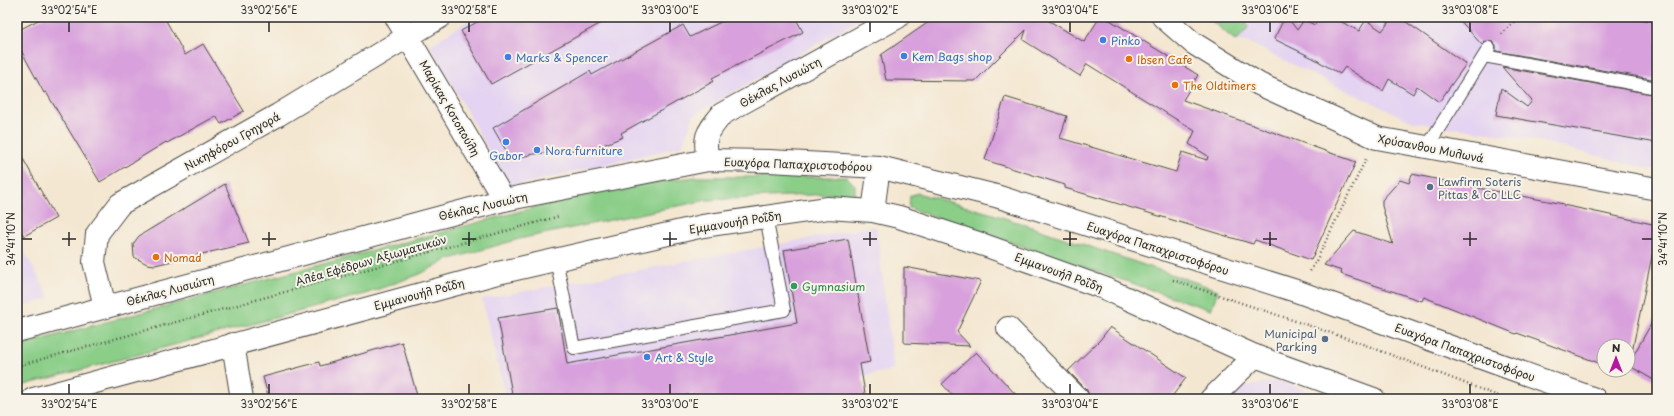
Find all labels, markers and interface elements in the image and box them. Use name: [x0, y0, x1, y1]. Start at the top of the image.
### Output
text: 33°02'54"E: [41, 2, 97, 17]
text: 33°02'56"E: [241, 2, 297, 17]
text: 33°02'58"E: [441, 2, 497, 17]
text: 33°03'00"E: [641, 2, 699, 17]
text: 33°03'02"E: [841, 2, 899, 17]
text: 33°03'04"E: [1041, 2, 1099, 17]
text: 33°03'06"E: [1241, 2, 1299, 17]
text: 33°03'08"E: [1442, 2, 1498, 17]
place label: Pinko: [1111, 32, 1140, 49]
marker: Pinko: [1098, 35, 1108, 45]
place label: Kem Bags shop: [912, 48, 992, 65]
place label: Marks & Spencer: [516, 49, 609, 66]
marker: Kem Bags shop: [899, 51, 909, 61]
place label: Ibsen Cafe: [1137, 51, 1193, 68]
marker: Marks & Spencer: [503, 52, 513, 62]
street label: Θέκλας Λυσιώτη: [736, 53, 824, 111]
marker: Ibsen Cafe: [1124, 54, 1134, 64]
street label: Μαρίκας Κοτοπούλη: [415, 57, 485, 159]
place label: The Oldtimers: [1183, 77, 1256, 94]
marker: The Oldtimers: [1170, 80, 1180, 90]
street label: Νικηφόρου Γρηγορά: [181, 108, 283, 174]
street label: Χρύσανθου Μυλωνά: [1377, 129, 1485, 167]
marker: Gabor: [501, 137, 511, 147]
place label: Nora furniture: [545, 142, 623, 159]
marker: Nora furniture: [532, 145, 542, 155]
place label: Gabor: [489, 147, 524, 164]
street label: Ευαγόρα Παπαχριστοφόρου: [724, 153, 872, 175]
place label: Lawfirm Soteris Pittas & Co LLC: [1438, 173, 1521, 203]
marker: Lawfirm Soteris Pittas & Co LLC: [1425, 182, 1435, 192]
street label: Θέκλας Λυσιώτη: [437, 188, 529, 224]
street label: Εμμανουήλ Ροΐδη: [688, 206, 782, 238]
text: 34°41'10"N: [3, 212, 18, 266]
text: 34°41'10"N: [1655, 212, 1670, 266]
street label: Ευαγόρα Παπαχριστοφόρου: [1085, 217, 1231, 279]
street label: Αλέα Εφέδρων Αξιωματικών: [293, 230, 449, 290]
street label: Εμμανουήλ Ροΐδη: [1012, 248, 1106, 296]
place label: Nomad: [164, 249, 202, 266]
marker: Nomad: [151, 252, 161, 262]
street label: Θέκλας Λυσιώτη: [124, 270, 216, 310]
street label: Εμμανουήλ Ροΐδη: [372, 274, 466, 314]
place label: Gymnasium: [802, 278, 865, 295]
marker: Gymnasium: [789, 281, 799, 291]
street label: Ευαγόρα Παπαχριστοφόρου: [1392, 319, 1538, 385]
place label: Municipal Parking: [1264, 325, 1317, 355]
marker: Municipal Parking: [1320, 334, 1330, 344]
north arrow: [1596, 338, 1636, 378]
text: N: [1612, 339, 1621, 356]
place label: Art & Style: [655, 349, 714, 366]
marker: Art & Style: [642, 352, 652, 362]
text: 33°02'54"E: [41, 396, 97, 411]
text: 33°02'56"E: [241, 396, 297, 411]
text: 33°02'58"E: [441, 396, 497, 411]
text: 33°03'00"E: [641, 396, 699, 411]
text: 33°03'02"E: [841, 396, 899, 411]
text: 33°03'04"E: [1041, 396, 1099, 411]
text: 33°03'06"E: [1241, 396, 1299, 411]
text: 33°03'08"E: [1442, 396, 1498, 411]

